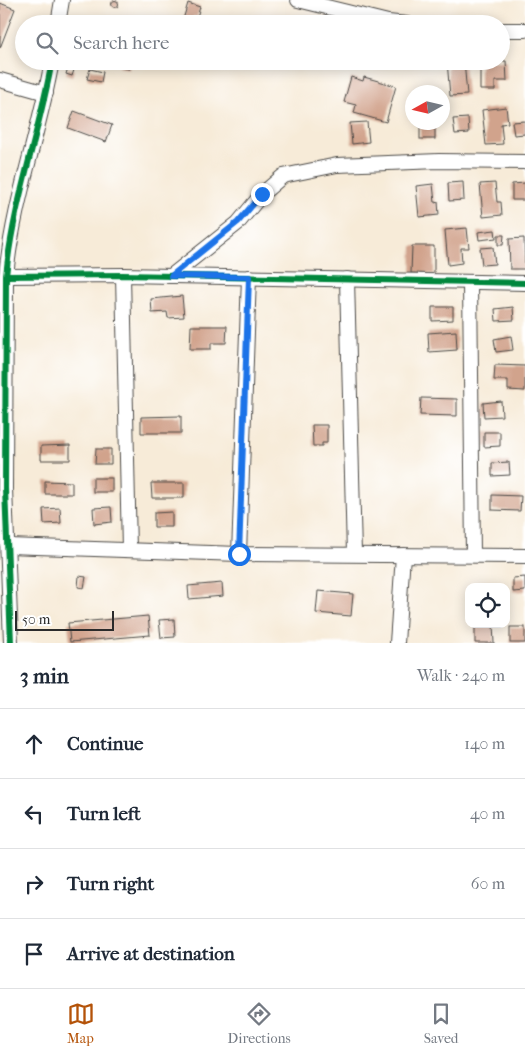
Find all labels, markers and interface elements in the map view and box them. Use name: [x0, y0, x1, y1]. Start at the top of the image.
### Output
search box: [15, 15, 510, 70]
icon: search: [33, 29, 61, 57]
text: Search here: [73, 32, 169, 54]
north arrow: [405, 85, 450, 130]
route end: [251, 183, 274, 206]
route start: [228, 543, 251, 566]
map controls: [465, 583, 510, 628]
button: locate: [465, 583, 510, 628]
scale bar: [15, 608, 114, 631]
text: 50 m: [22, 611, 50, 628]
text: 3 min: [20, 664, 69, 688]
text: Walk · 240 m: [417, 666, 505, 685]
icon: ahead: [20, 730, 48, 758]
text: Continue: [67, 733, 143, 755]
text: 140 m: [464, 734, 505, 753]
icon: left: [20, 800, 48, 828]
text: Turn left: [67, 803, 141, 825]
text: 40 m: [470, 804, 505, 823]
icon: right: [20, 870, 48, 898]
text: Turn right: [67, 873, 154, 895]
text: 60 m: [471, 874, 505, 893]
icon: arrive: [20, 940, 48, 968]
text: Arrive at destination: [67, 943, 235, 965]
tab: Map: [67, 1000, 95, 1047]
tab: Directions: [228, 1000, 291, 1047]
tab: Saved: [424, 1000, 458, 1047]

